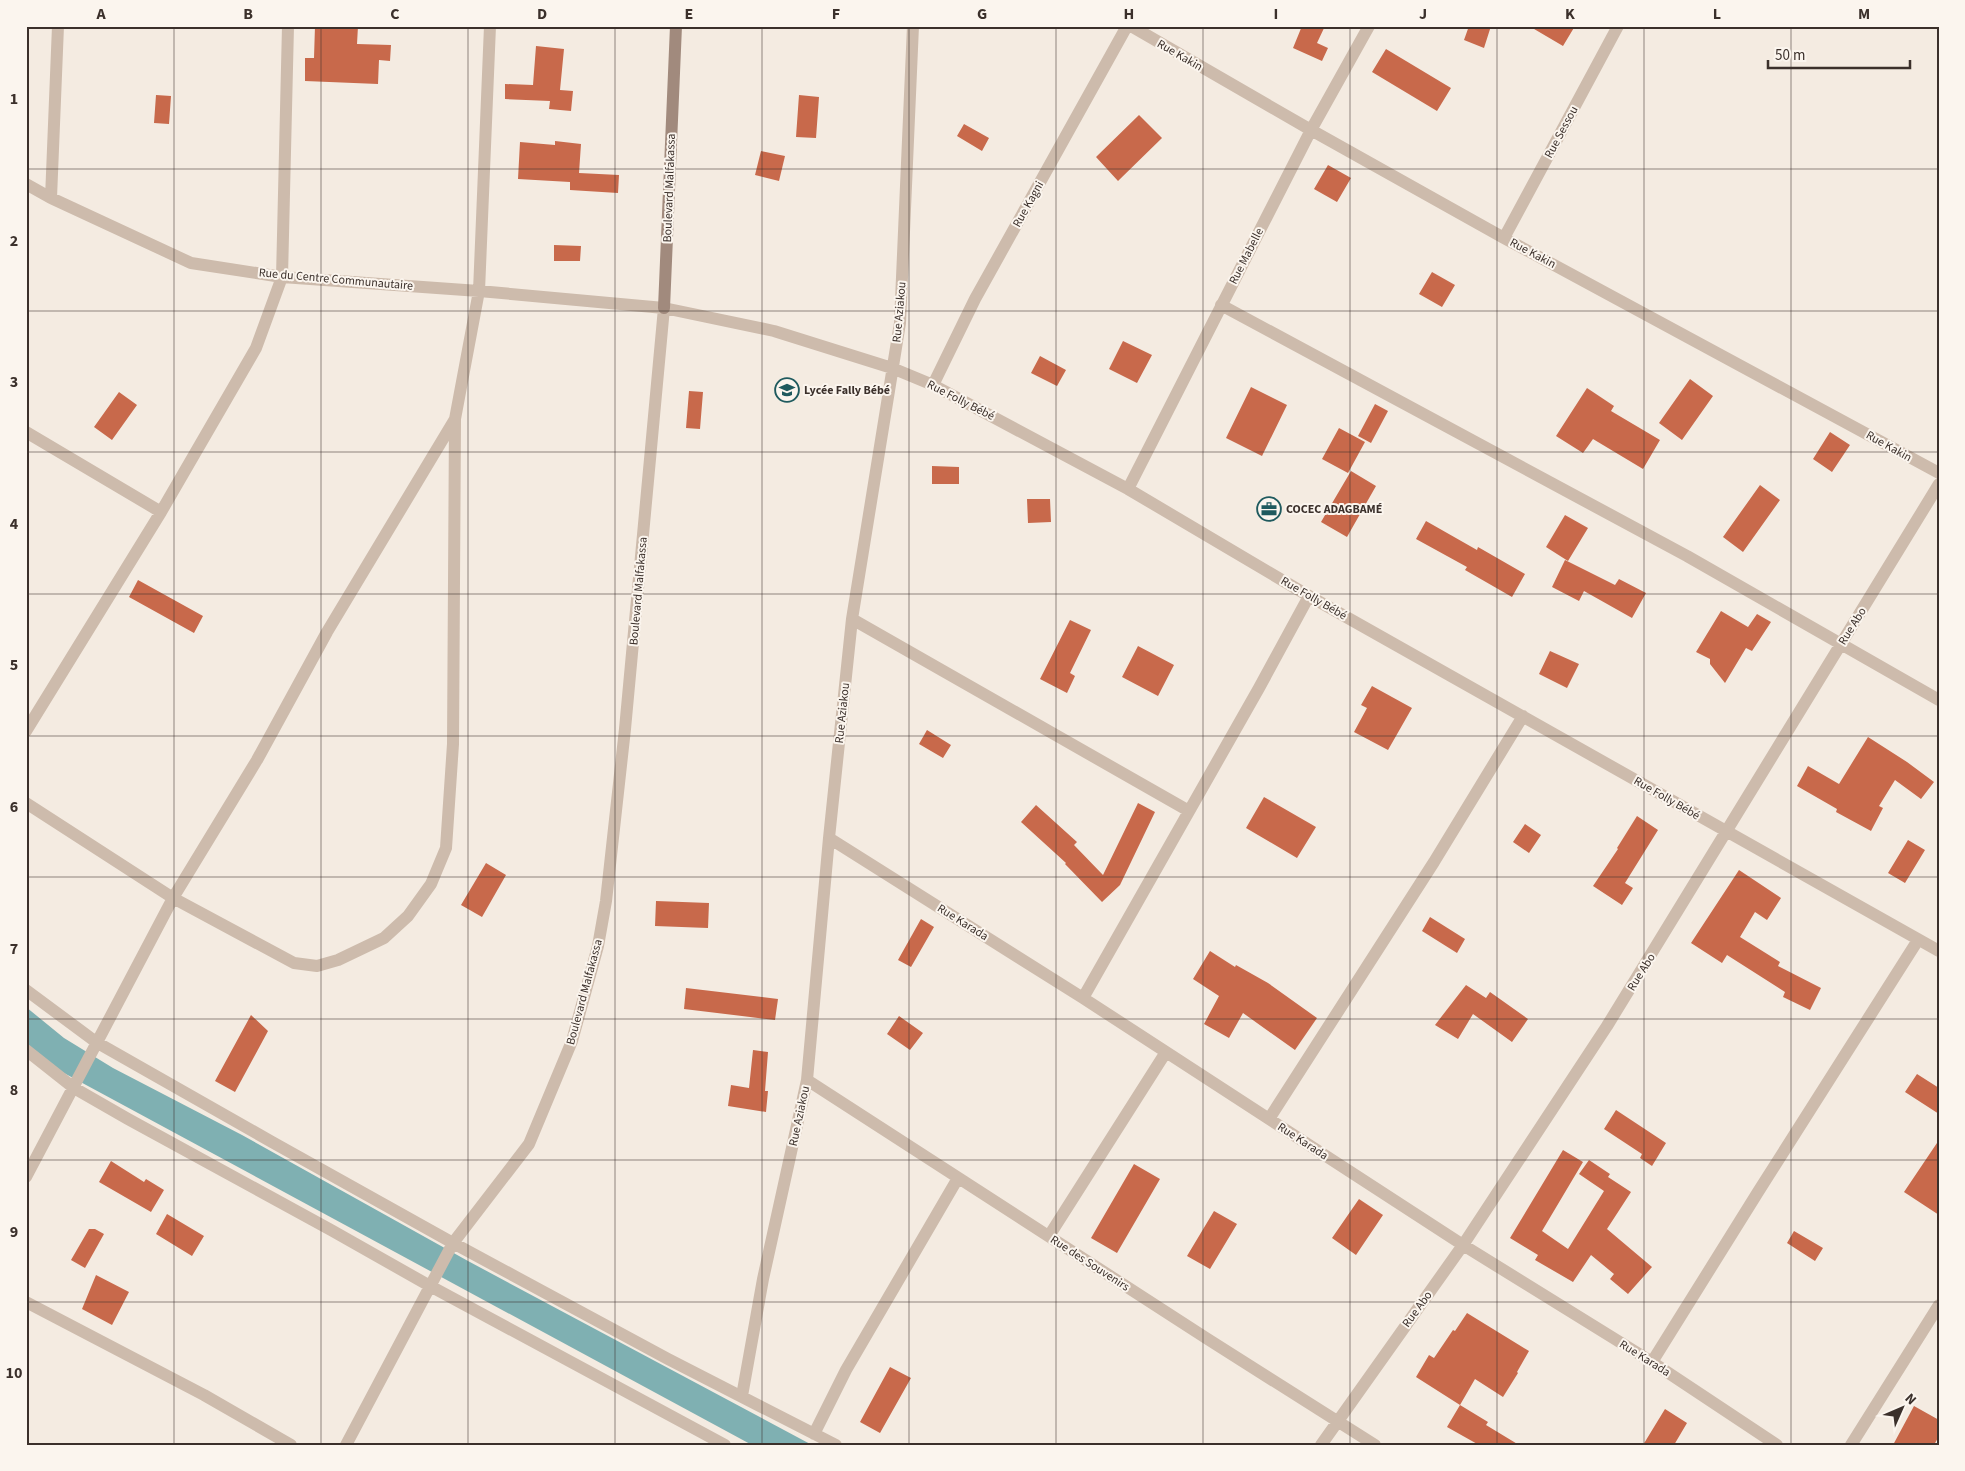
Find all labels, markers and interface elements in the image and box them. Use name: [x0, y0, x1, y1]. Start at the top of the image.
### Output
text: A: [95, 3, 106, 25]
text: B: [243, 3, 253, 25]
text: C: [390, 3, 400, 25]
text: D: [537, 3, 547, 25]
text: E: [685, 3, 693, 25]
text: F: [832, 3, 840, 25]
text: G: [977, 3, 987, 25]
text: H: [1124, 3, 1134, 25]
text: I: [1274, 3, 1278, 25]
text: J: [1419, 3, 1427, 25]
text: K: [1565, 3, 1575, 25]
text: L: [1713, 3, 1721, 25]
text: M: [1858, 3, 1870, 25]
street label: Rue Kakin: [1154, 36, 1206, 75]
scale bar: [1768, 38, 1910, 70]
text: 50 m: [1775, 45, 1805, 66]
text: 1: [10, 88, 18, 110]
street label: Rue Sessou: [1541, 103, 1582, 161]
street label: Boulevard Malfakassa: [659, 133, 680, 243]
street label: Rue Kagni: [1009, 178, 1048, 230]
street label: Rue Mabelle: [1225, 225, 1268, 287]
text: 2: [10, 230, 18, 252]
street label: Rue Kakin: [1507, 234, 1559, 273]
street label: Rue du Centre Communautaire: [258, 264, 414, 295]
street label: Rue Aziakou: [888, 281, 911, 343]
text: 3: [10, 371, 18, 393]
street label: Rue Folly Bébé: [924, 376, 998, 425]
school or university icon: Lycée Fally Bébé: [774, 377, 800, 403]
place label: Lycée Fally Bébé: [804, 382, 890, 399]
street label: Rue Kakin: [1863, 427, 1915, 466]
office icon: COCEC ADAGBAMÉ: [1256, 496, 1282, 522]
place label: COCEC ADAGBAMÉ: [1286, 501, 1383, 518]
text: 4: [10, 513, 19, 535]
street label: Boulevard Malfakassa: [625, 536, 652, 646]
street label: Rue Folly Bébé: [1278, 573, 1350, 624]
street label: Rue Abo: [1834, 604, 1871, 648]
text: 5: [10, 654, 18, 676]
street label: Rue Aziakou: [831, 682, 854, 744]
street label: Rue Folly Bébé: [1631, 773, 1703, 824]
text: 6: [10, 796, 18, 818]
street label: Rue Karada: [934, 900, 992, 945]
street label: Boulevard Malfakassa: [562, 937, 607, 1047]
text: 7: [10, 938, 18, 960]
street label: Rue Abo: [1623, 950, 1660, 994]
text: 8: [10, 1079, 18, 1101]
street label: Rue Aziakou: [785, 1084, 814, 1148]
street label: Rue Karada: [1274, 1119, 1331, 1164]
text: 9: [10, 1221, 18, 1243]
street label: Rue des Souvenirs: [1047, 1231, 1133, 1295]
street label: Rue Abo: [1398, 1288, 1436, 1331]
street label: Rue Karada: [1616, 1336, 1674, 1381]
text: 10: [6, 1362, 22, 1384]
north arrow: [1878, 1384, 1928, 1434]
text: N: [1900, 1389, 1921, 1410]

